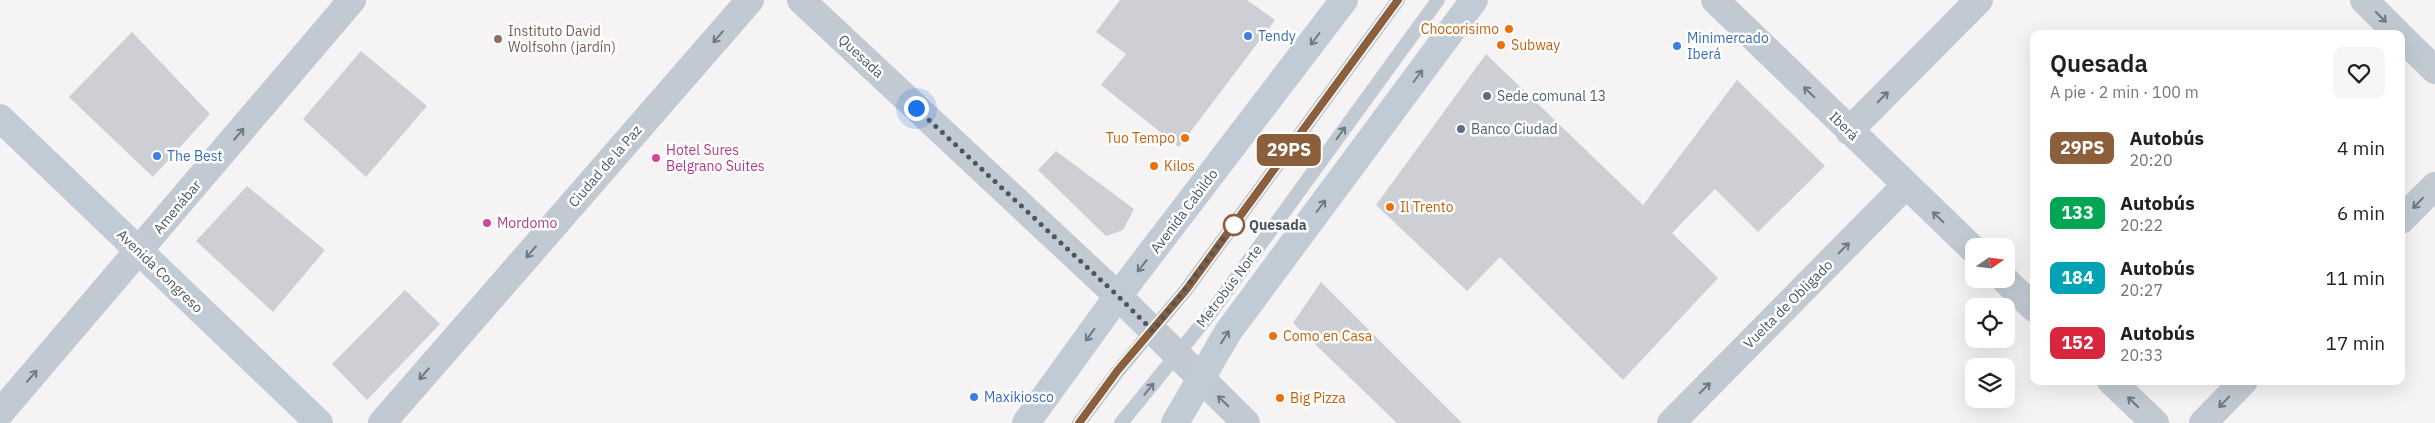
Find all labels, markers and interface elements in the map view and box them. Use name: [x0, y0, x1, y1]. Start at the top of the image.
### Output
one-way arrow: [2375, 11, 2387, 23]
place label: Chocorisimo: [1421, 20, 1499, 38]
place label: Instituto David Wolfsohn (jardín): [508, 22, 616, 56]
marker: Chocorisimo: [1503, 23, 1515, 35]
place label: Tendy: [1258, 27, 1296, 45]
place label: Minimercado Iberá: [1687, 29, 1769, 63]
one-way arrow: [712, 30, 723, 43]
marker: Tendy: [1242, 30, 1254, 42]
street label: Quesada: [835, 31, 888, 82]
one-way arrow: [1309, 32, 1320, 45]
marker: Instituto David Wolfsohn (jardín): [492, 33, 504, 45]
place label: Subway: [1511, 36, 1560, 54]
marker: Subway: [1495, 39, 1507, 51]
marker: Minimercado Iberá: [1671, 40, 1683, 52]
text: Quesada: [2050, 47, 2148, 79]
button: heart: [2333, 47, 2385, 99]
one-way arrow: [1413, 69, 1423, 83]
text: A pie · 2 min · 100 m: [2050, 82, 2199, 102]
one-way arrow: [1802, 86, 1815, 98]
place label: Sede comunal 13: [1497, 87, 1606, 105]
marker: Sede comunal 13: [1481, 90, 1493, 102]
one-way arrow: [1877, 90, 1889, 103]
your location: [904, 96, 929, 121]
street label: Iberá: [1826, 108, 1863, 145]
place label: Banco Ciudad: [1471, 120, 1558, 138]
street label: Ciudad de la Paz: [564, 121, 646, 211]
marker: Banco Ciudad: [1455, 123, 1467, 135]
text: Autobús: [2129, 126, 2204, 150]
one-way arrow: [233, 127, 245, 140]
one-way arrow: [1336, 127, 1347, 140]
place label: Tuo Tempo: [1106, 129, 1175, 147]
marker: Tuo Tempo: [1179, 132, 1191, 144]
line badge: 29PS: [1254, 134, 1324, 166]
text: 29PS: [2060, 136, 2104, 159]
text: 4 min: [2337, 136, 2385, 160]
text: 29PS: [1267, 138, 1311, 161]
place label: Hotel Sures Belgrano Suites: [666, 141, 765, 175]
place label: The Best: [167, 147, 222, 165]
marker: The Best: [151, 150, 163, 162]
text: 20:20: [2129, 150, 2173, 170]
marker: Hotel Sures Belgrano Suites: [650, 152, 662, 164]
place label: Kilos: [1164, 157, 1195, 175]
marker: Kilos: [1148, 160, 1160, 172]
street label: Avenida Cabildo: [1146, 165, 1222, 257]
street label: Amenábar: [149, 176, 205, 238]
text: Autobús: [2120, 191, 2195, 215]
one-way arrow: [2412, 197, 2424, 209]
place label: Il Trento: [1400, 198, 1454, 216]
one-way arrow: [1316, 199, 1326, 213]
marker: Il Trento: [1384, 201, 1396, 213]
text: 133: [2061, 201, 2094, 224]
text: 6 min: [2337, 201, 2385, 225]
one-way arrow: [1932, 211, 1945, 223]
place label: Mordomo: [497, 214, 557, 232]
marker: Quesada: [1223, 214, 1245, 236]
text: 20:22: [2120, 215, 2163, 235]
place label: Quesada: [1249, 216, 1307, 234]
marker: Mordomo: [481, 217, 493, 229]
street label: Avenida Congreso: [113, 225, 207, 317]
north arrow: [1965, 238, 2015, 288]
map controls: [1965, 238, 2015, 408]
street label: Metrobús Norte: [1192, 241, 1266, 331]
one-way arrow: [1838, 241, 1850, 254]
one-way arrow: [525, 245, 536, 258]
street label: Vuelta de Obligado: [1740, 256, 1836, 352]
text: Autobús: [2120, 256, 2195, 280]
one-way arrow: [1137, 259, 1148, 272]
text: 184: [2061, 266, 2094, 289]
text: 11 min: [2326, 266, 2385, 290]
text: 20:27: [2120, 280, 2163, 300]
button: locate: [1965, 298, 2015, 348]
text: Autobús: [2120, 321, 2195, 345]
place label: Como en Casa: [1283, 327, 1373, 345]
one-way arrow: [1084, 328, 1095, 341]
one-way arrow: [1220, 330, 1230, 344]
marker: Como en Casa: [1267, 330, 1279, 342]
text: 152: [2061, 331, 2094, 354]
text: 17 min: [2326, 331, 2385, 355]
text: 20:33: [2120, 345, 2163, 365]
button: layers: [1965, 358, 2015, 408]
one-way arrow: [418, 368, 430, 381]
one-way arrow: [26, 369, 38, 382]
one-way arrow: [1143, 383, 1154, 396]
one-way arrow: [1699, 383, 1711, 395]
place label: Maxikiosco: [984, 388, 1054, 406]
place label: Big Pizza: [1290, 389, 1346, 407]
marker: Maxikiosco: [968, 391, 980, 403]
marker: Big Pizza: [1274, 392, 1286, 404]
one-way arrow: [1217, 395, 1229, 407]
one-way arrow: [2126, 396, 2139, 408]
one-way arrow: [2218, 396, 2230, 408]

